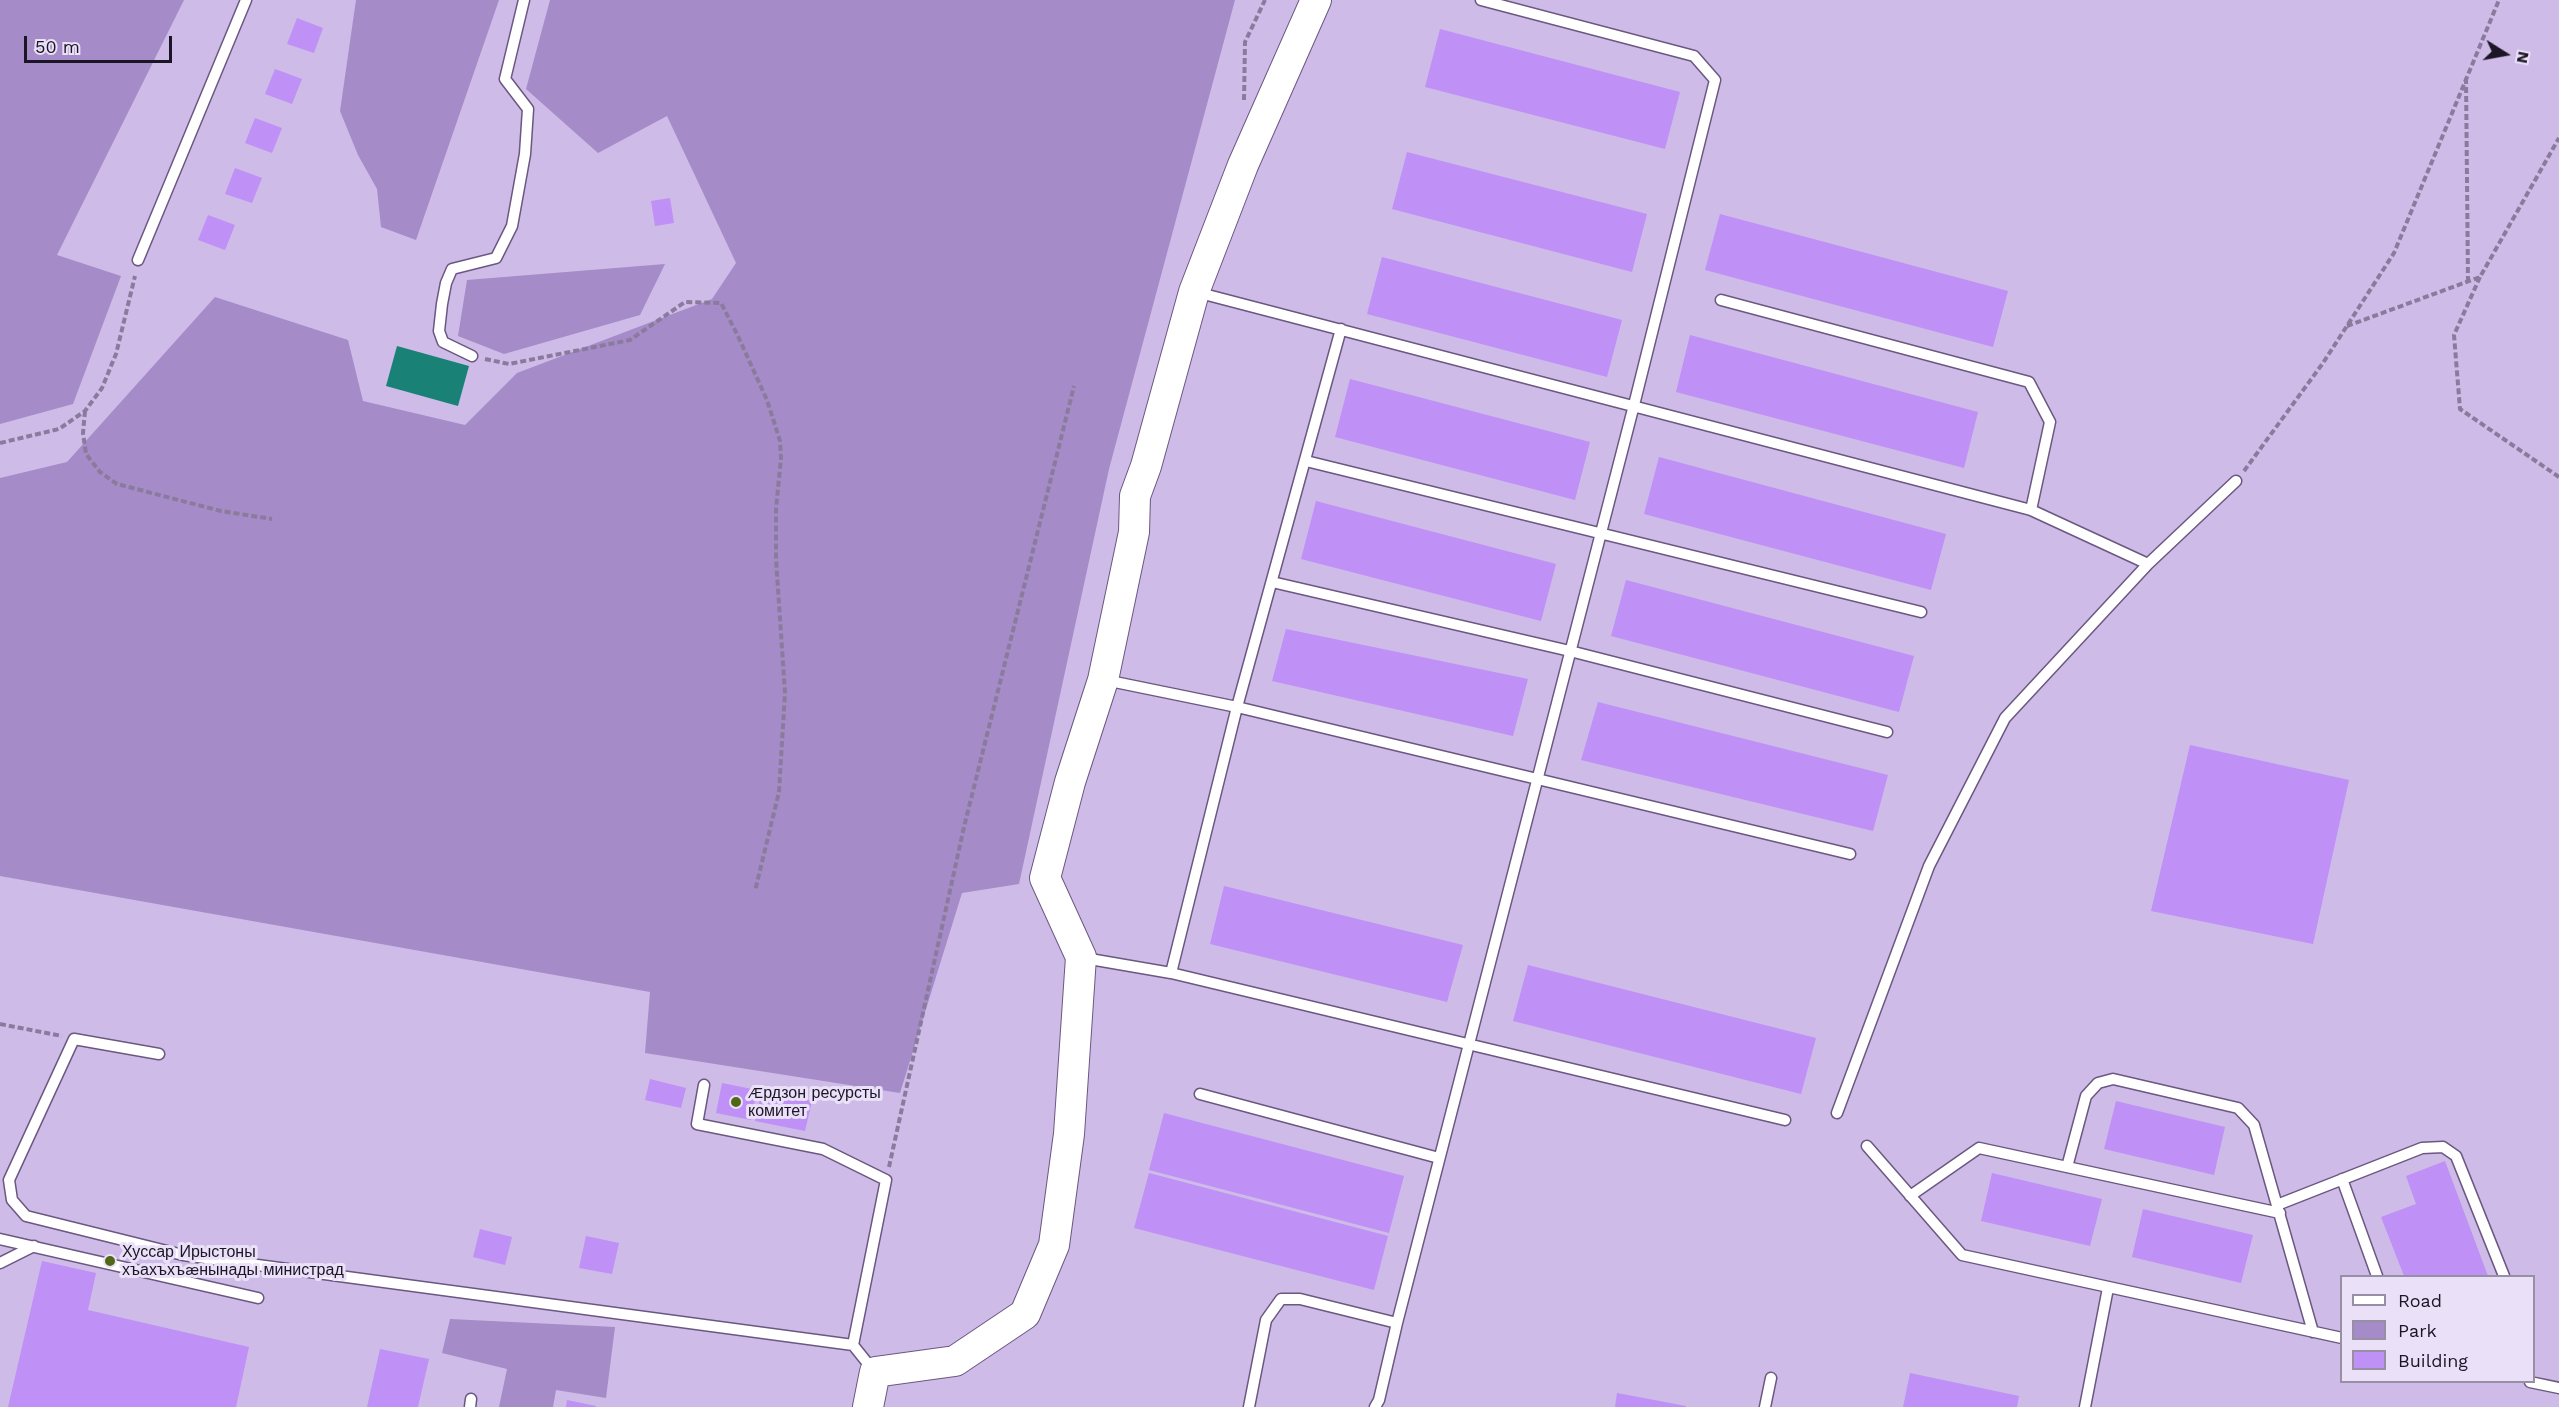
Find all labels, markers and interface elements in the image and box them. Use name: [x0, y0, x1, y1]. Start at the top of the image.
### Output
scale bar: [27, 24, 176, 62]
north arrow: [2475, 24, 2535, 84]
text: 50 m: [35, 36, 80, 57]
text: N: [2513, 50, 2534, 65]
place label: Æрдзон ресурсты комитет: [748, 1083, 881, 1121]
marker: Æрдзон ресурсты комитет: [729, 1095, 743, 1109]
place label: Хуссар Ирыстоны хъахъхъæнынады министрад: [122, 1242, 344, 1280]
marker: Хуссар Ирыстоны хъахъхъæнынады министрад: [103, 1254, 117, 1268]
legend: [2340, 1275, 2535, 1383]
text: Road: [2398, 1290, 2442, 1311]
text: Park: [2398, 1320, 2437, 1341]
text: Building: [2398, 1350, 2468, 1371]

